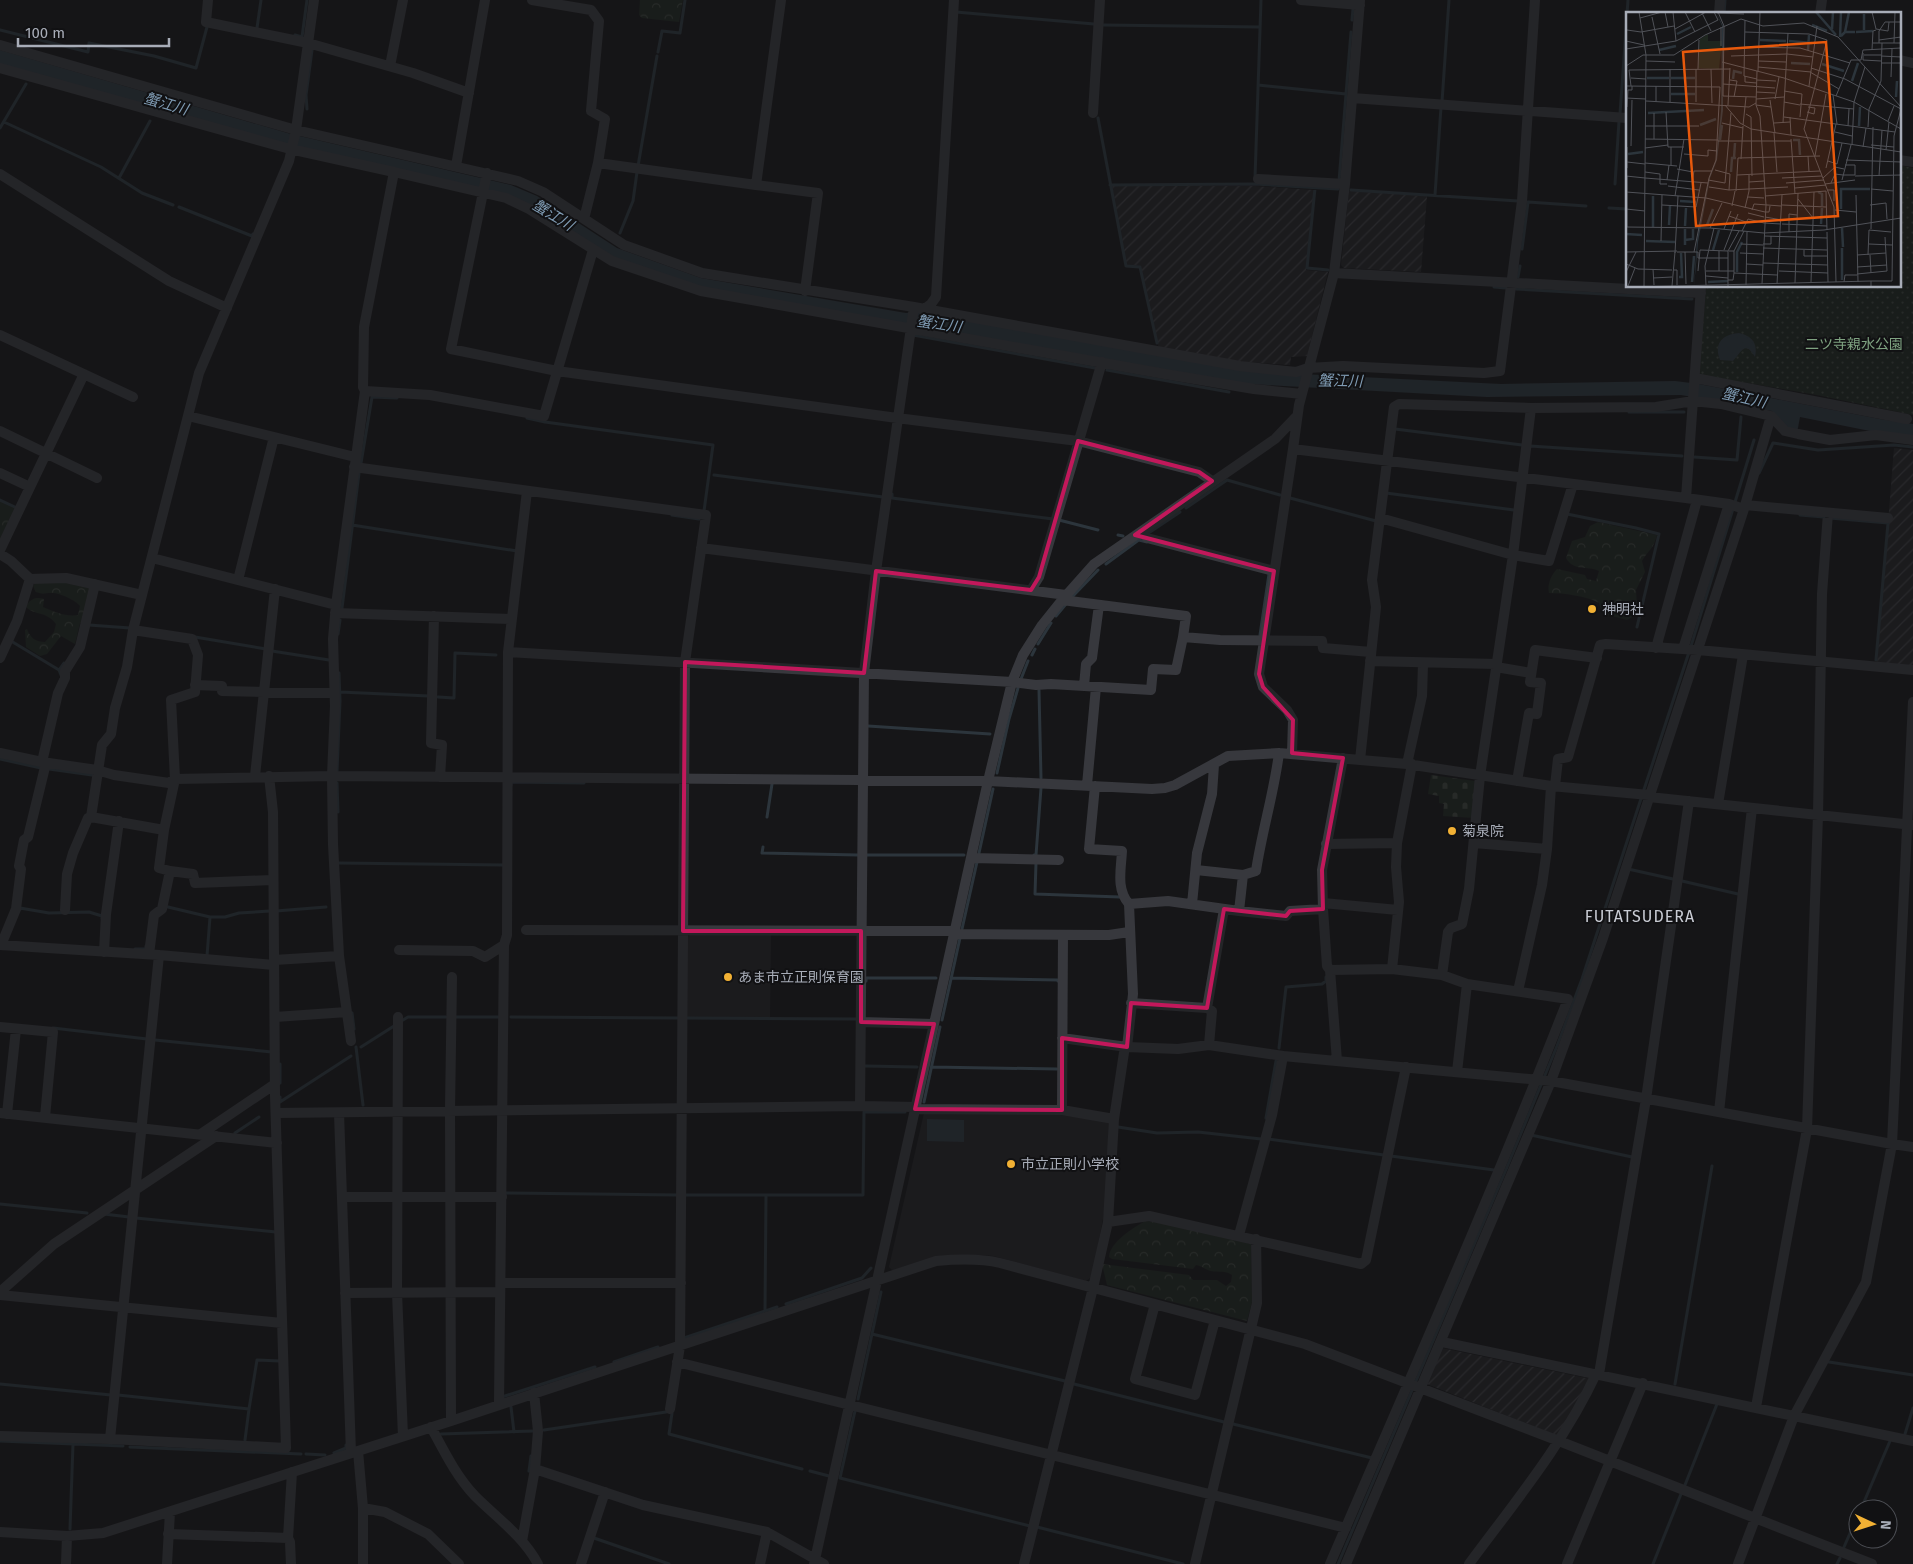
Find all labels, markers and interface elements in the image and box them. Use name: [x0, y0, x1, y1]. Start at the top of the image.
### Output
inset map: [1626, 12, 1900, 288]
scale bar: [18, 15, 169, 47]
text: 100 m: [25, 24, 65, 42]
water label: 蟹江川: [142, 89, 192, 119]
water label: 蟹江川: [529, 196, 579, 235]
water label: 蟹江川: [915, 312, 965, 337]
park label: 二ツ寺親水公園: [1805, 336, 1903, 353]
water label: 蟹江川: [1317, 372, 1365, 390]
water label: 蟹江川: [1720, 384, 1770, 412]
place label: 神明社: [1602, 601, 1644, 618]
marker: 神明社: [1586, 603, 1598, 615]
place label: 菊泉院: [1462, 823, 1504, 840]
marker: 菊泉院: [1446, 825, 1458, 837]
district label: FUTATSUDERA: [1585, 907, 1695, 926]
place label: あま市立正則保育園: [738, 969, 864, 986]
marker: あま市立正則保育園: [722, 971, 734, 983]
place label: 市立正則小学校: [1021, 1156, 1119, 1173]
marker: 市立正則小学校: [1005, 1158, 1017, 1170]
north arrow: [1848, 1499, 1898, 1549]
text: N: [1877, 1520, 1894, 1530]

